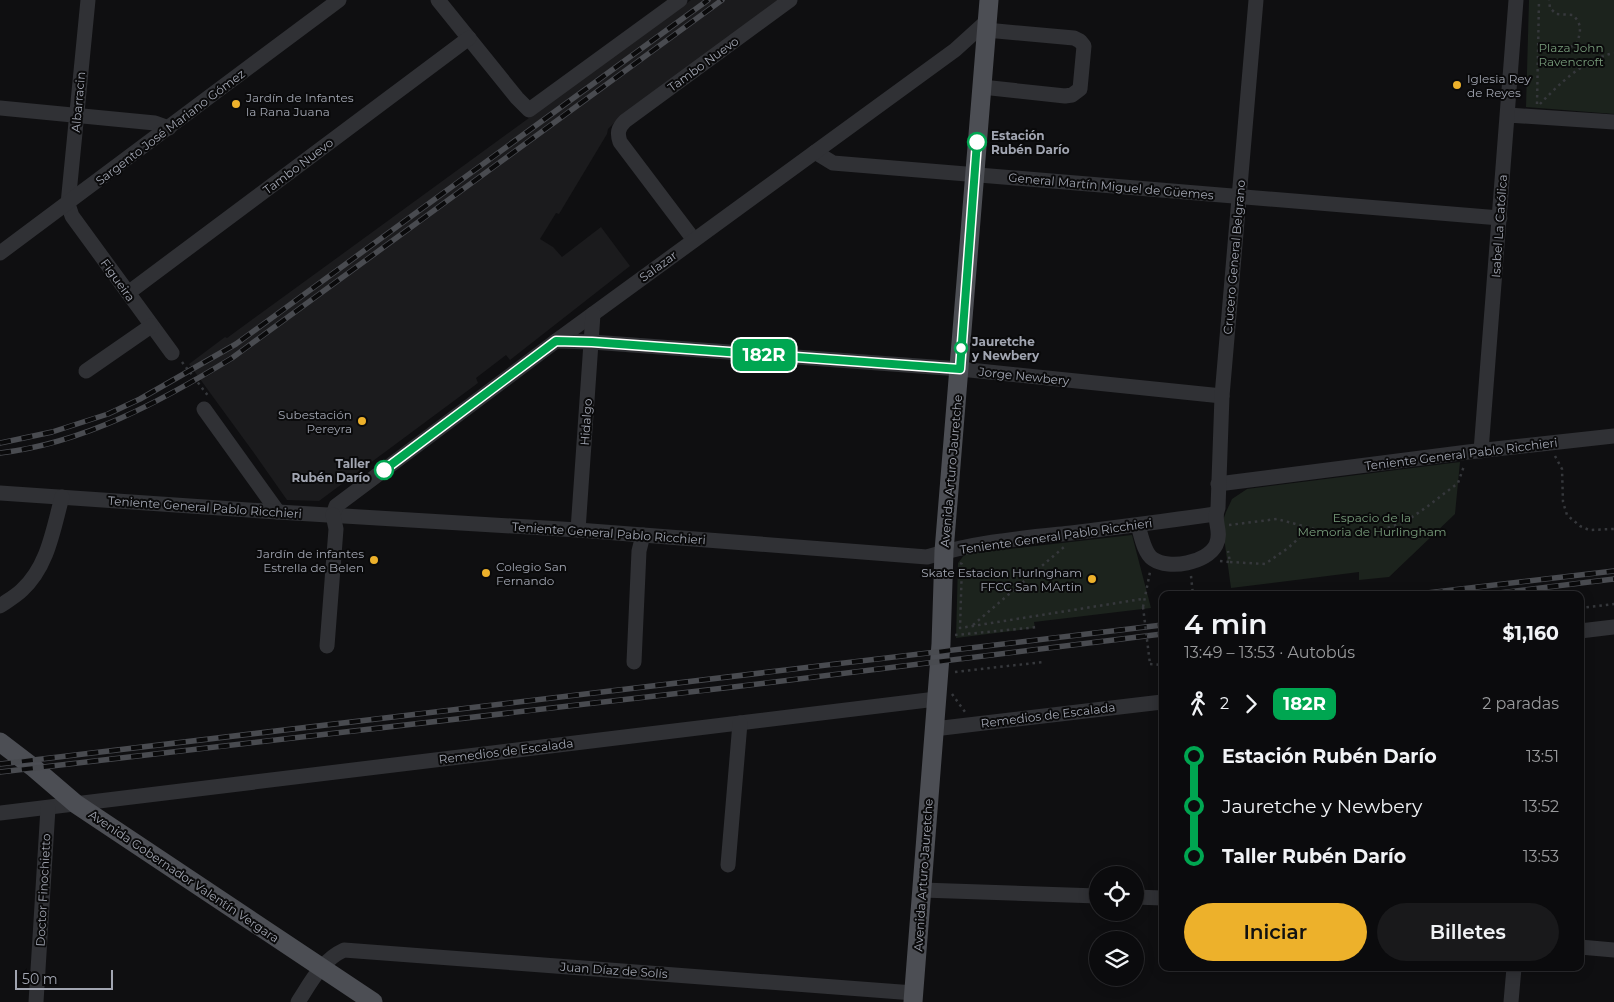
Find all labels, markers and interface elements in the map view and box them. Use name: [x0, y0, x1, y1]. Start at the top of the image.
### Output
street label: Tambo Nuevo: [665, 33, 741, 95]
park label: Plaza John Ravencroft: [1538, 40, 1604, 69]
street label: Sargento José Mariano Gómez: [92, 66, 248, 188]
street label: Albarracin: [68, 71, 88, 133]
place label: Iglesia Rey de Reyes: [1467, 71, 1531, 100]
marker: Iglesia Rey de Reyes: [1451, 79, 1463, 91]
place label: Jardín de Infantes la Rana Juana: [245, 90, 354, 119]
marker: Jardín de Infantes la Rana Juana: [230, 98, 242, 110]
place label: Estación Rubén Darío: [991, 128, 1070, 157]
marker: Estación Rubén Darío: [967, 132, 987, 152]
street label: Tambo Nuevo: [260, 135, 336, 197]
street label: General Martín Miguel de Güemes: [1008, 170, 1214, 202]
street label: Isabel La Católica: [1488, 174, 1510, 278]
street label: Crucero General Belgrano: [1220, 179, 1248, 335]
street label: Salazar: [636, 247, 680, 285]
street label: Figueira: [98, 256, 138, 304]
place label: Jauretche y Newbery: [971, 334, 1040, 363]
line badge: 182R: [729, 339, 799, 371]
marker: Jauretche y Newbery: [954, 341, 968, 355]
text: 182R: [743, 344, 785, 366]
street label: Jorge Newbery: [977, 364, 1070, 388]
street label: Avenida Arturo Jauretche: [937, 394, 965, 548]
street label: Hidalgo: [577, 398, 595, 446]
place label: Subestación Pereyra: [278, 407, 352, 436]
marker: Subestación Pereyra: [356, 415, 368, 427]
street label: Teniente General Pablo Ricchieri: [1364, 435, 1558, 473]
place label: Taller Rubén Darío: [291, 456, 370, 485]
marker: Taller Rubén Darío: [374, 460, 394, 480]
street label: Teniente General Pablo Ricchieri: [108, 493, 302, 521]
park label: Espacio de la Memoria de Hurlingham: [1298, 510, 1446, 539]
street label: Teniente General Pablo Ricchieri: [959, 515, 1153, 557]
street label: Teniente General Pablo Ricchieri: [512, 519, 706, 547]
place label: Jardín de infantes Estrella de Belen: [256, 546, 364, 575]
marker: Jardín de infantes Estrella de Belen: [368, 554, 380, 566]
place label: Colegio San Fernando: [496, 559, 567, 588]
place label: Skate Estacion Hurlngham FFCC San MArtin: [921, 565, 1082, 594]
marker: Colegio San Fernando: [480, 567, 492, 579]
marker: Skate Estacion Hurlngham FFCC San MArtin: [1086, 573, 1098, 585]
text: 4 min: [1184, 607, 1268, 641]
text: $1,160: [1503, 622, 1559, 645]
text: 13:49 – 13:53 · Autobús: [1184, 643, 1355, 662]
icon: walk: [1184, 690, 1212, 718]
icon: forward: [1237, 690, 1265, 718]
text: 182R: [1283, 693, 1326, 715]
text: 2: [1220, 694, 1229, 713]
text: 2 paradas: [1482, 694, 1559, 713]
street label: Remedios de Escalada: [980, 699, 1116, 731]
street label: Remedios de Escalada: [438, 735, 574, 767]
text: Estación Rubén Darío: [1222, 745, 1437, 768]
text: 13:51: [1526, 747, 1559, 766]
text: Jauretche y Newbery: [1222, 795, 1422, 818]
text: 13:52: [1523, 797, 1559, 816]
street label: Avenida Arturo Jauretche: [910, 798, 936, 952]
street label: Avenida Gobernador Valentín Vergara: [86, 806, 282, 946]
street label: Doctor Finochietto: [33, 833, 53, 947]
text: Taller Rubén Darío: [1222, 845, 1406, 868]
text: 13:53: [1523, 847, 1559, 866]
map controls: [1089, 866, 1144, 986]
button: locate: [1089, 866, 1144, 921]
button: Iniciar: [1184, 903, 1367, 961]
button: Billetes: [1377, 903, 1559, 961]
button: layers: [1089, 931, 1144, 986]
street label: Juan Díaz de Solís: [559, 959, 668, 981]
scale bar: [15, 967, 112, 990]
text: 50 m: [22, 970, 58, 988]

